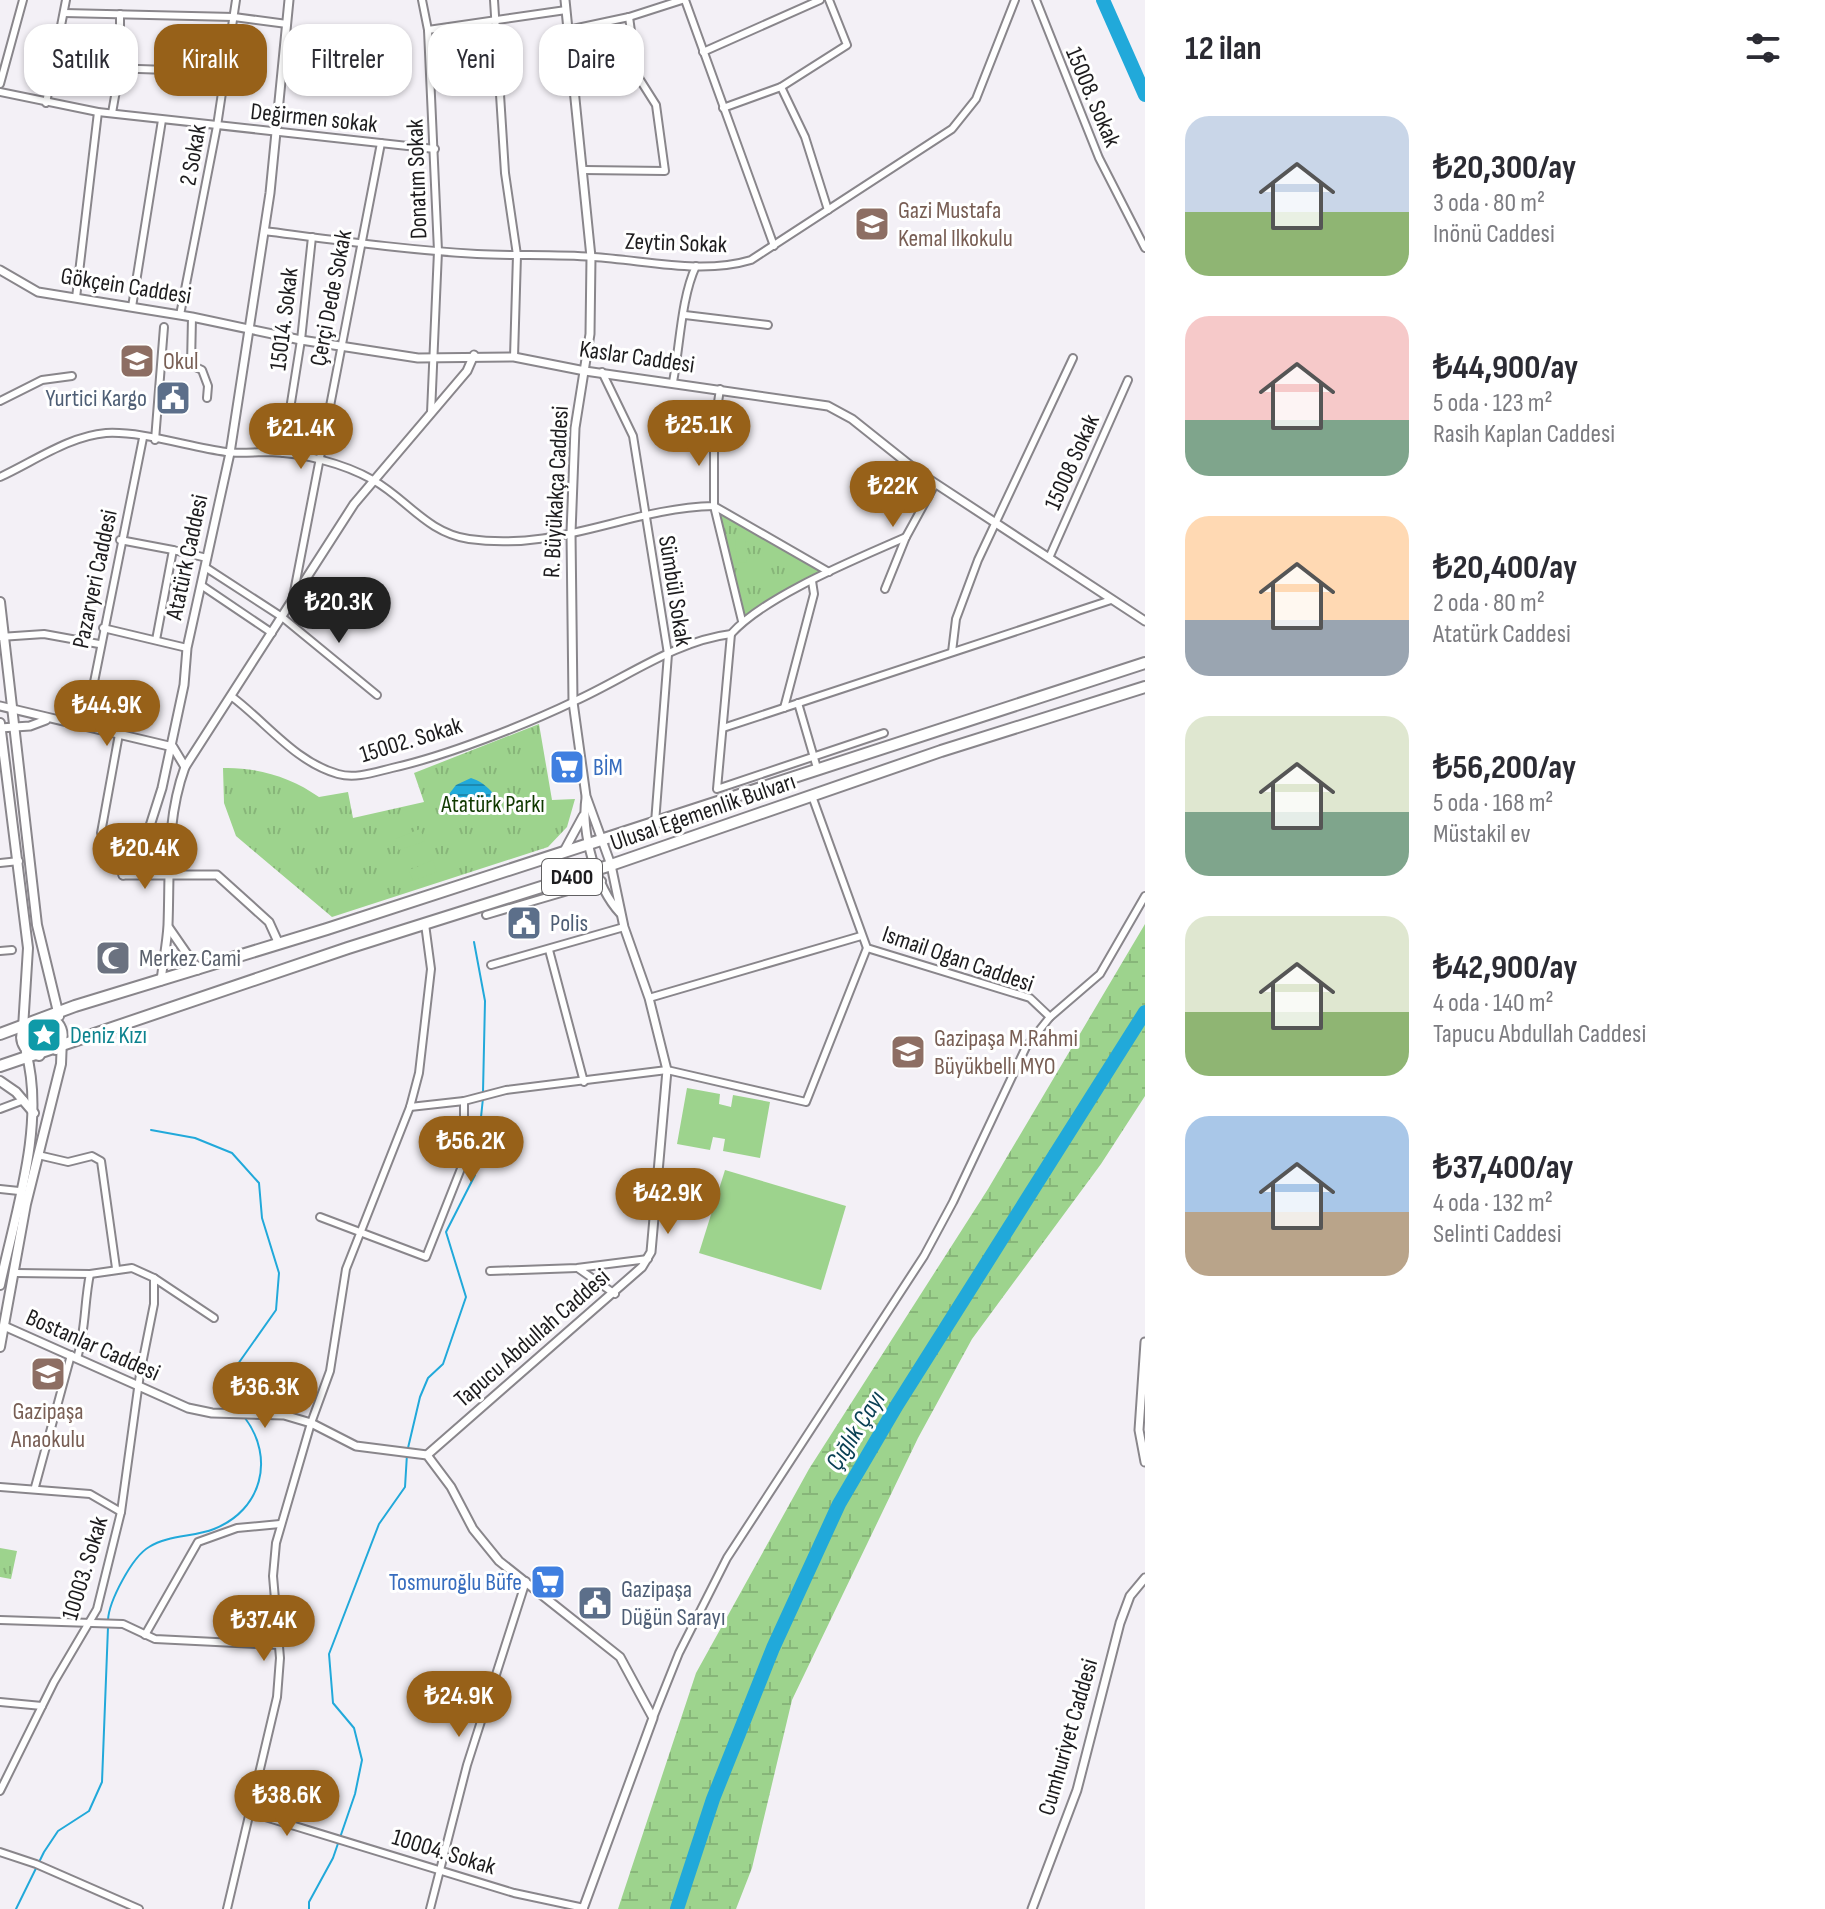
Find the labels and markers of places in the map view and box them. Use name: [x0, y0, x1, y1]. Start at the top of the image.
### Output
place label: Gazi Mustafa Kemal Ilkokulu: [898, 196, 1013, 253]
school or university icon: Gazi Mustafa Kemal Ilkokulu: [853, 205, 891, 243]
school or university icon: Okul: [118, 342, 156, 380]
place label: Okul: [163, 347, 199, 376]
public building icon: Yurtici Kargo: [154, 379, 192, 417]
place label: Yurtici Kargo: [45, 384, 147, 413]
pin: ₺25.1K: [634, 400, 764, 468]
pin: ₺21.4K: [236, 403, 366, 471]
pin: ₺22K: [846, 461, 940, 529]
pin: ₺20.3K: [274, 577, 404, 645]
pin: ₺44.9K: [42, 680, 172, 748]
supermarket icon: BİM: [548, 748, 586, 786]
place label: BİM: [593, 753, 623, 782]
pin: ₺20.4K: [80, 823, 210, 891]
public building icon: Polis: [505, 904, 543, 942]
place label: Polis: [550, 909, 588, 938]
mosque icon: Merkez Cami: [94, 939, 132, 977]
place label: Merkez Cami: [139, 944, 241, 973]
place icon: Deniz Kızı: [25, 1016, 63, 1054]
place label: Deniz Kızı: [70, 1021, 147, 1050]
place label: Gazipaşa M.Rahmi Büyükbellı MYO: [934, 1024, 1078, 1081]
school or university icon: Gazipaşa M.Rahmi Büyükbellı MYO: [889, 1033, 927, 1071]
pin: ₺56.2K: [406, 1116, 536, 1184]
pin: ₺42.9K: [603, 1168, 733, 1236]
school or university icon: Gazipaşa Anaokulu: [29, 1355, 67, 1393]
pin: ₺36.3K: [200, 1362, 330, 1430]
place label: Gazipaşa Anaokulu: [10, 1397, 85, 1454]
supermarket icon: Tosmuroğlu Büfe: [529, 1563, 567, 1601]
place label: Tosmuroğlu Büfe: [389, 1568, 522, 1597]
place label: Gazipaşa Düğün Sarayı: [621, 1575, 725, 1632]
public building icon: Gazipaşa Düğün Sarayı: [576, 1584, 614, 1622]
pin: ₺37.4K: [199, 1595, 329, 1663]
pin: ₺24.9K: [394, 1671, 524, 1739]
pin: ₺38.6K: [222, 1770, 352, 1838]

